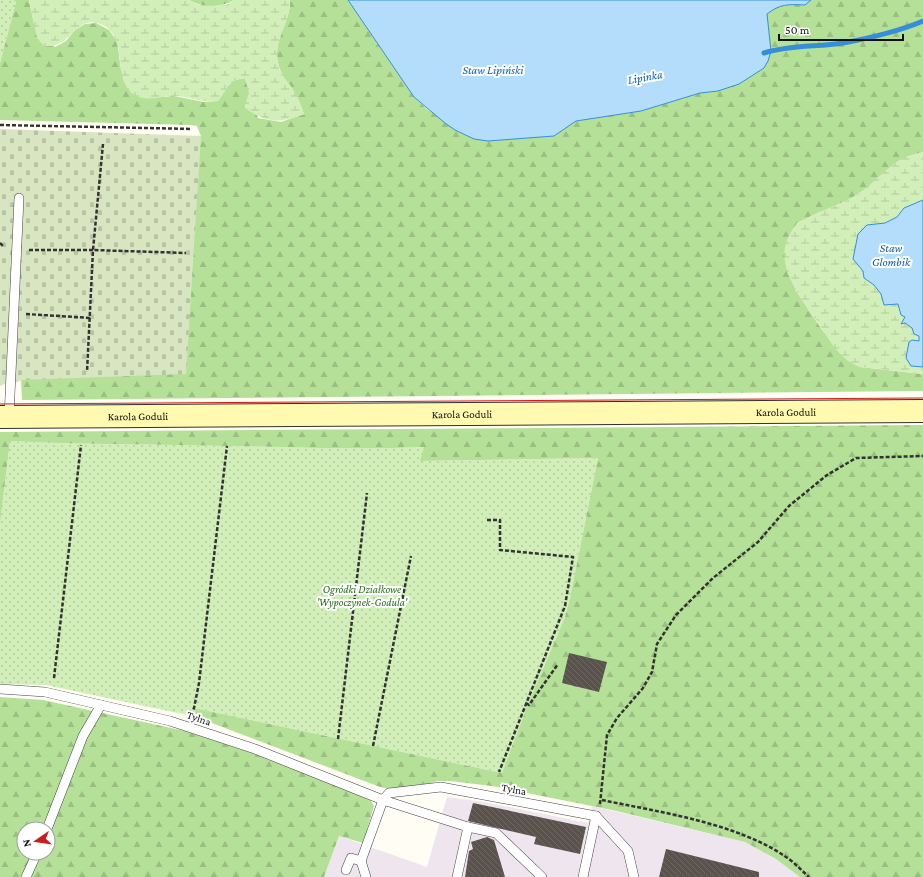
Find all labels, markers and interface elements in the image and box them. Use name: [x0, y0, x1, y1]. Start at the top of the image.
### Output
scale bar: [779, 16, 903, 42]
text: 50 m: [785, 23, 810, 37]
water label: Staw Lipiński: [462, 63, 524, 77]
water label: Lipinka: [627, 67, 664, 87]
water label: Staw Glombik: [872, 241, 911, 269]
street label: Karola Goduli: [756, 406, 816, 418]
street label: Karola Goduli: [432, 408, 492, 420]
street label: Karola Goduli: [108, 410, 168, 422]
park label: Ogródki Działkowe 'Wypoczynek-Godula': [317, 583, 408, 609]
street label: Tylna: [185, 708, 213, 729]
street label: Tylna: [500, 781, 527, 798]
north arrow: [16, 821, 56, 861]
text: N: [19, 838, 33, 848]

